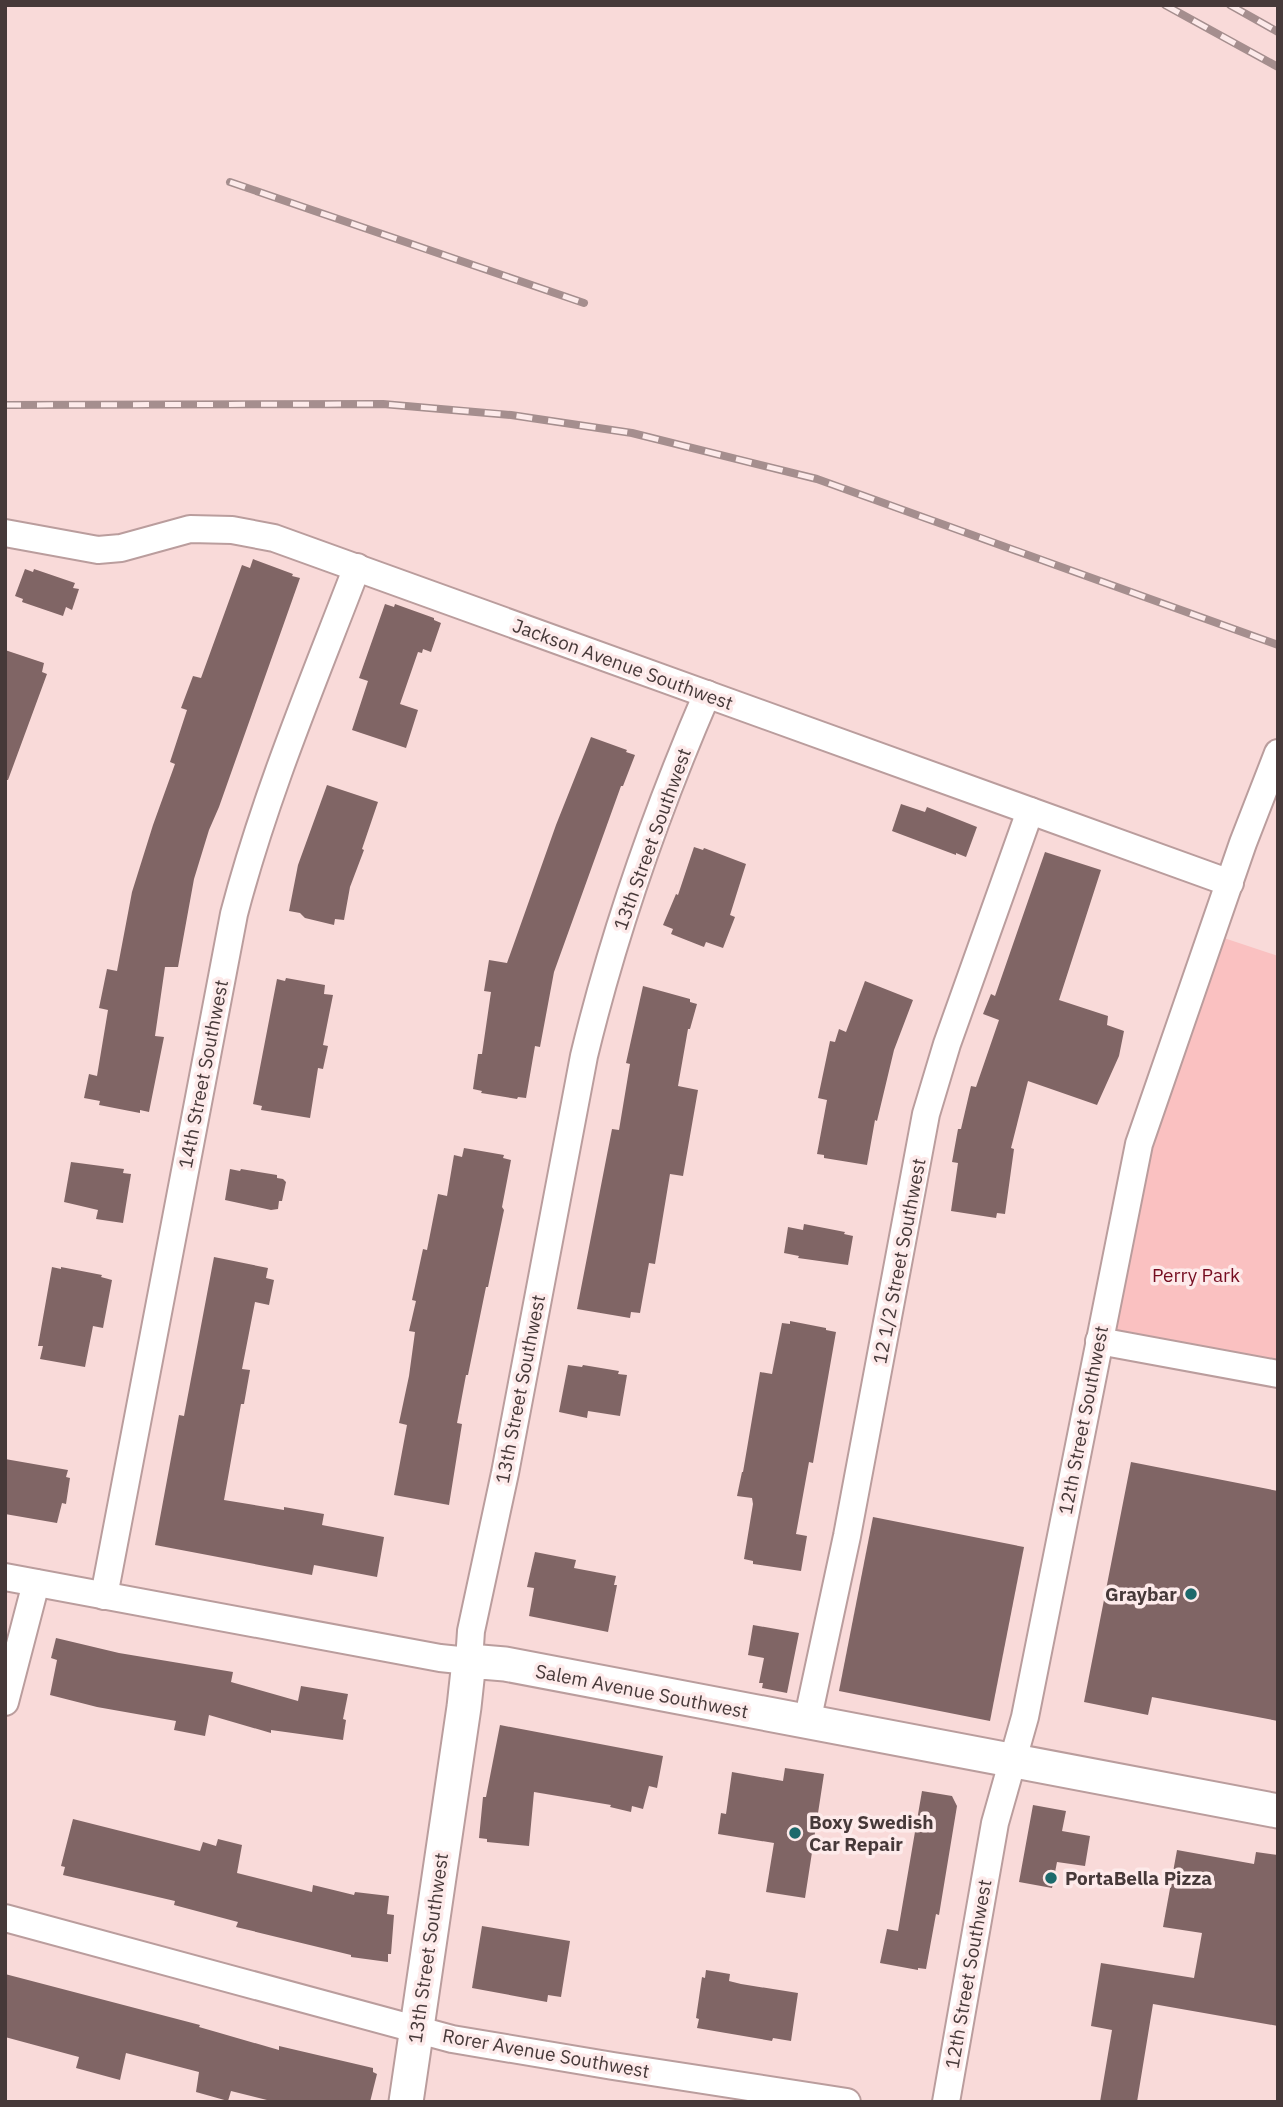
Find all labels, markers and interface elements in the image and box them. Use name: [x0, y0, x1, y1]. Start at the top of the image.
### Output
street label: Jackson Avenue Southwest: [509, 613, 737, 715]
street label: 13th Street Southwest: [608, 745, 696, 933]
street label: 14th Street Southwest: [173, 978, 233, 1170]
street label: 12 1/2 Street Southwest: [867, 1156, 931, 1366]
park label: Perry Park: [1152, 1263, 1240, 1287]
street label: 13th Street Southwest: [490, 1293, 550, 1485]
street label: 12th Street Southwest: [1053, 1324, 1113, 1516]
place label: Graybar: [1105, 1582, 1177, 1606]
marker: Graybar: [1183, 1586, 1199, 1602]
street label: Salem Avenue Southwest: [534, 1659, 750, 1723]
place label: Boxy Swedish Car Repair: [809, 1810, 934, 1856]
marker: Boxy Swedish Car Repair: [787, 1825, 803, 1841]
street label: 13th Street Southwest: [403, 1851, 453, 2045]
place label: PortaBella Pizza: [1065, 1866, 1212, 1890]
marker: PortaBella Pizza: [1043, 1870, 1059, 1886]
street label: 12th Street Southwest: [940, 1877, 996, 2071]
street label: Rorer Avenue Southwest: [441, 2023, 651, 2083]

